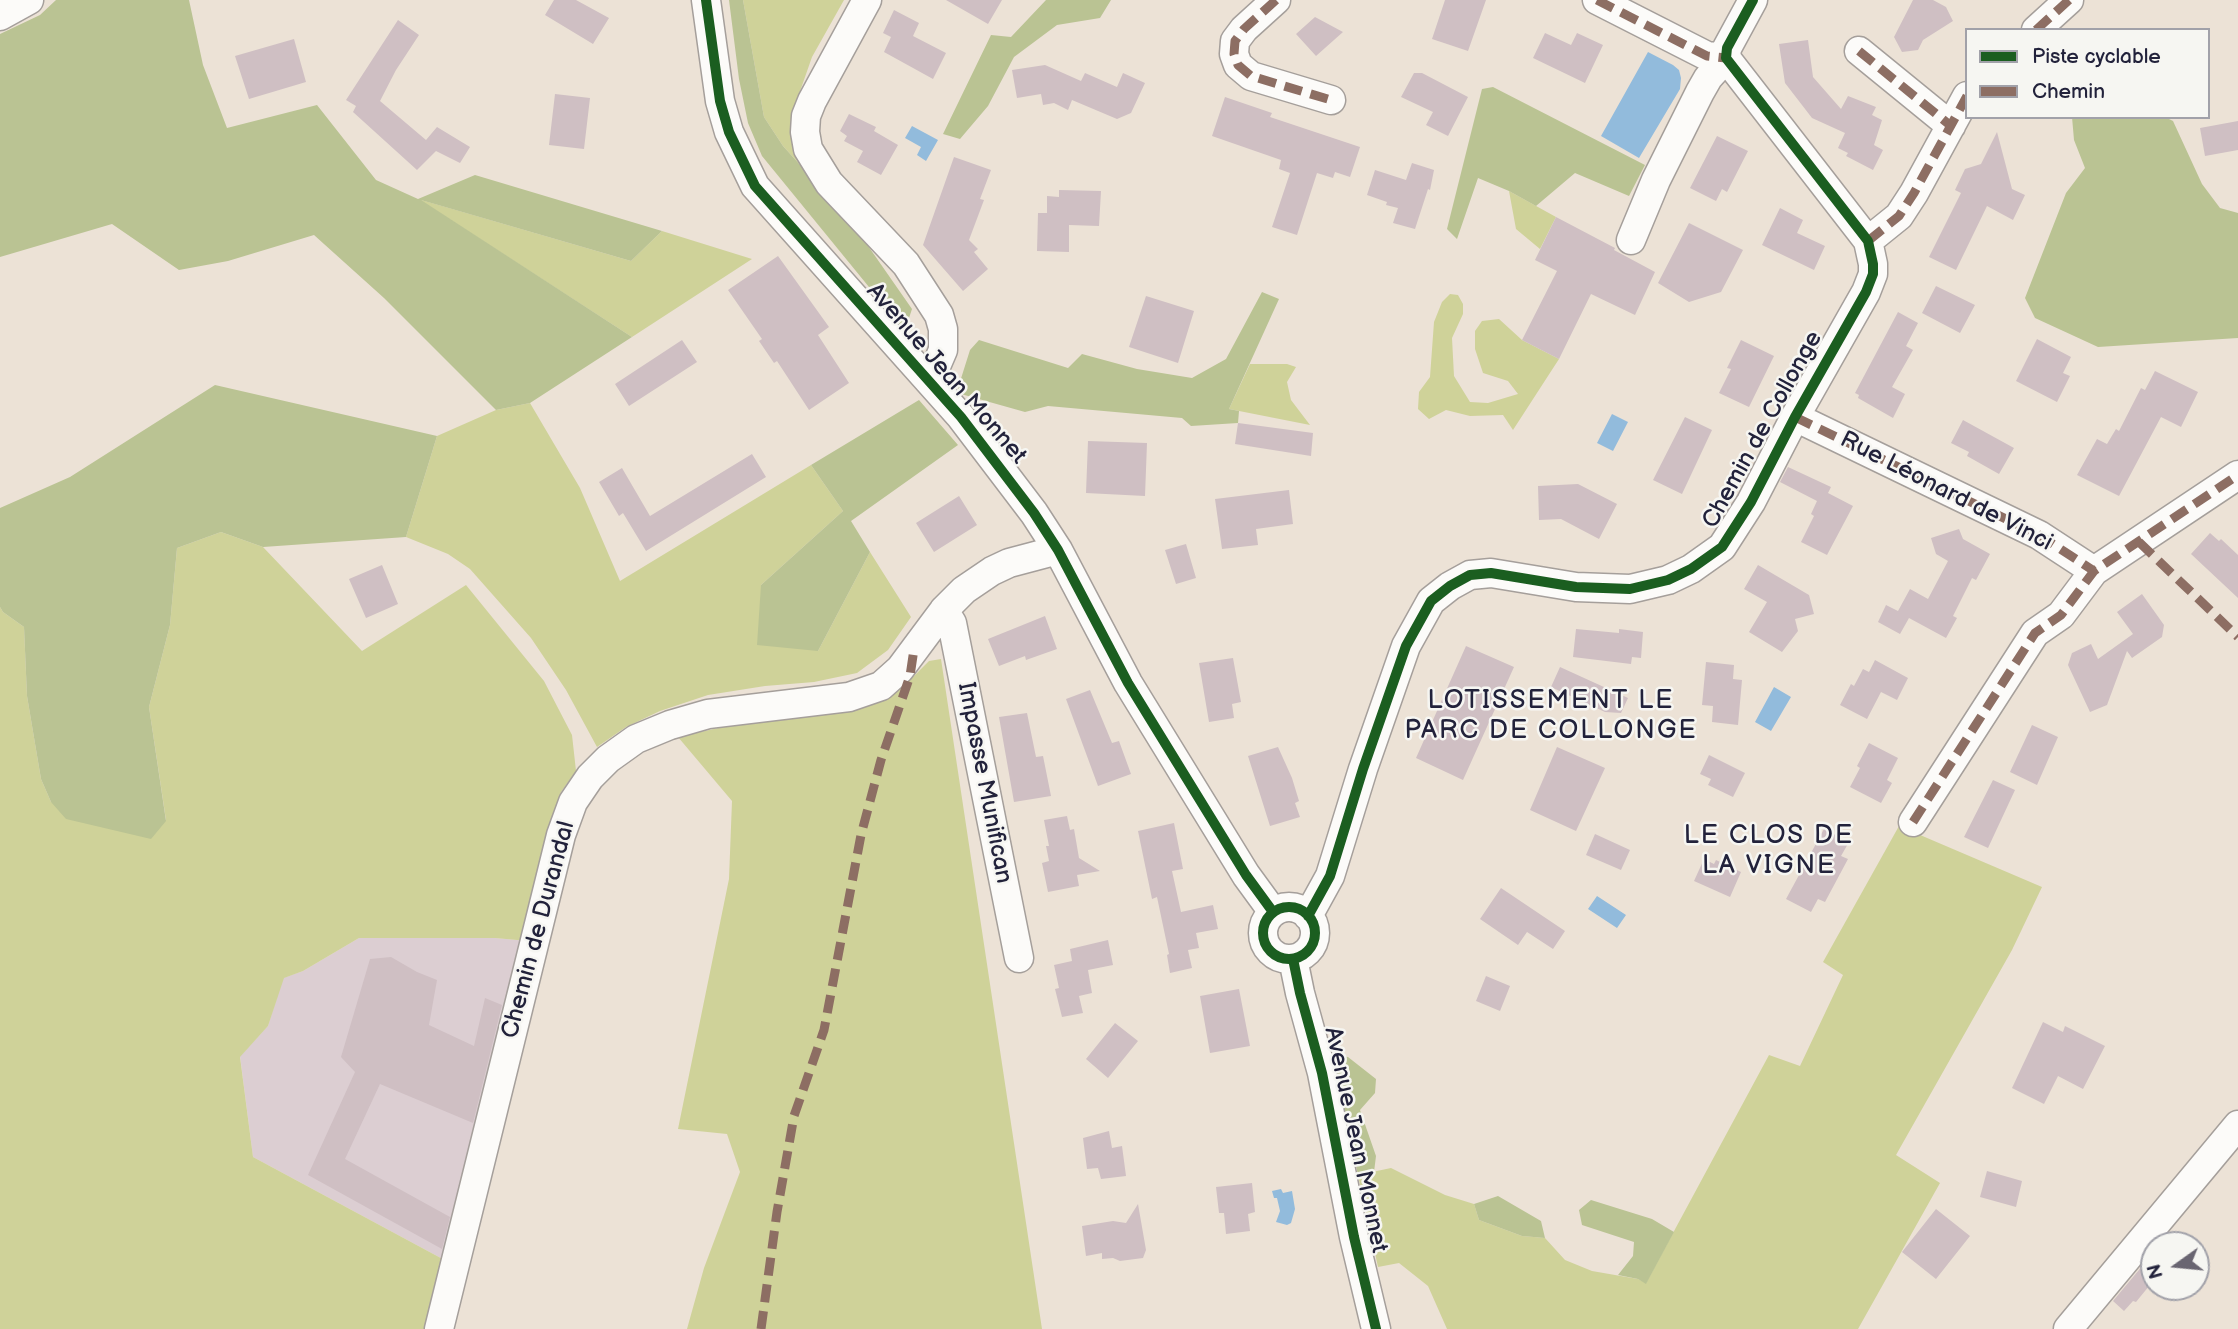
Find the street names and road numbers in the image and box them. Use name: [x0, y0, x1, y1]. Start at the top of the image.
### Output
street label: Avenue Jean Monnet: [860, 278, 1032, 470]
street label: Chemin de Collonge: [1697, 326, 1829, 534]
street label: Rue Léonard de Vinci: [1835, 426, 2057, 558]
street label: Impasse Munifican: [950, 680, 1018, 886]
street label: Chemin de Durandal: [496, 818, 582, 1042]
street label: Avenue Jean Monnet: [1317, 1025, 1393, 1255]

